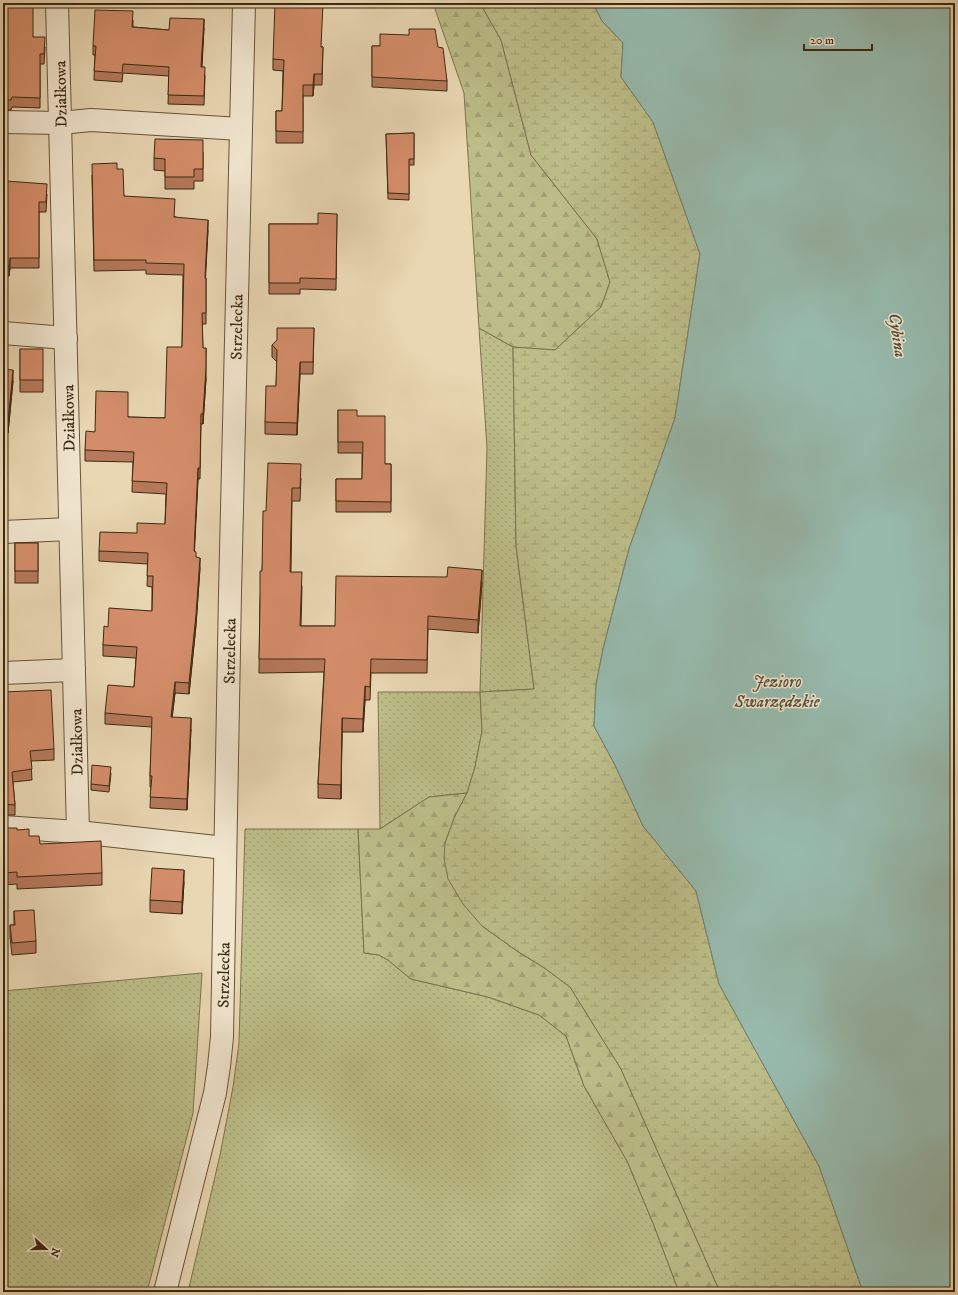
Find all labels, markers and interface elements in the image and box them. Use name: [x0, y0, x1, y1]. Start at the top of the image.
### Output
scale bar: [804, 26, 872, 52]
text: 20 m: [810, 33, 834, 48]
street label: Działkowa: [50, 60, 72, 128]
street label: Strzelecka: [226, 294, 248, 360]
water label: Cybina: [883, 311, 911, 359]
street label: Działkowa: [58, 384, 80, 452]
street label: Strzelecka: [219, 618, 241, 684]
water label: Jezioro Swarzędzkie: [733, 671, 821, 713]
street label: Działkowa: [66, 708, 88, 776]
street label: Strzelecka: [213, 942, 235, 1008]
north arrow: [26, 1229, 66, 1269]
text: N: [46, 1246, 63, 1259]

